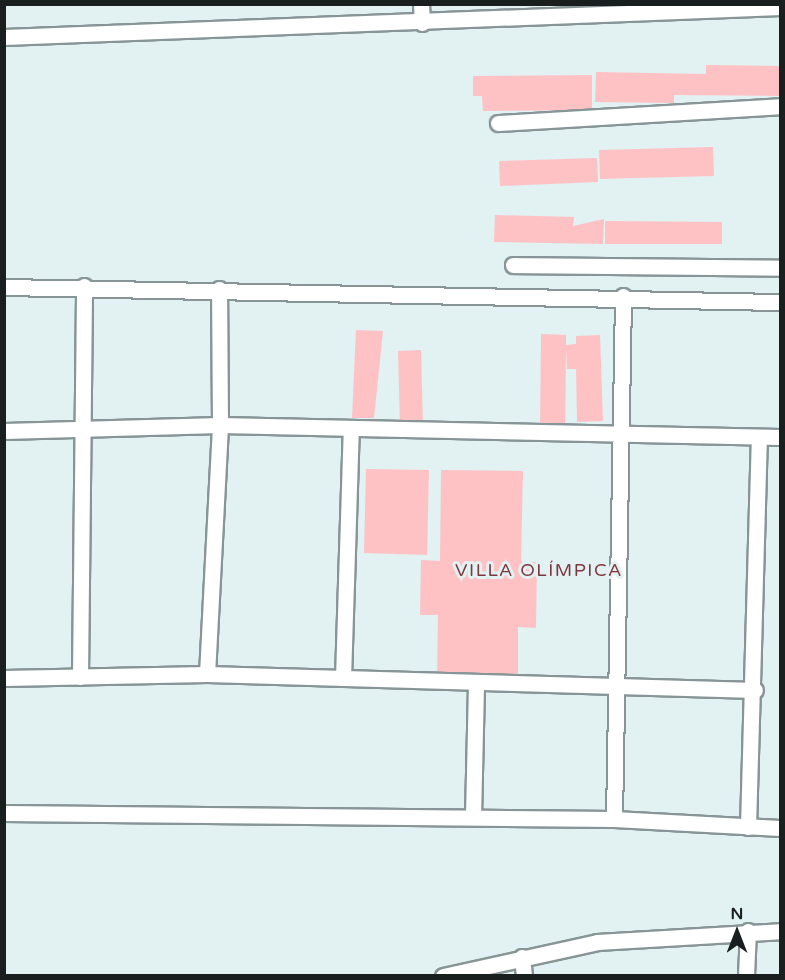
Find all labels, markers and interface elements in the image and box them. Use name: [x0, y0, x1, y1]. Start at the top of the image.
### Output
district label: VILLA OLÍMPICA: [455, 559, 623, 581]
north arrow: [707, 902, 767, 962]
text: N: [731, 904, 743, 924]

